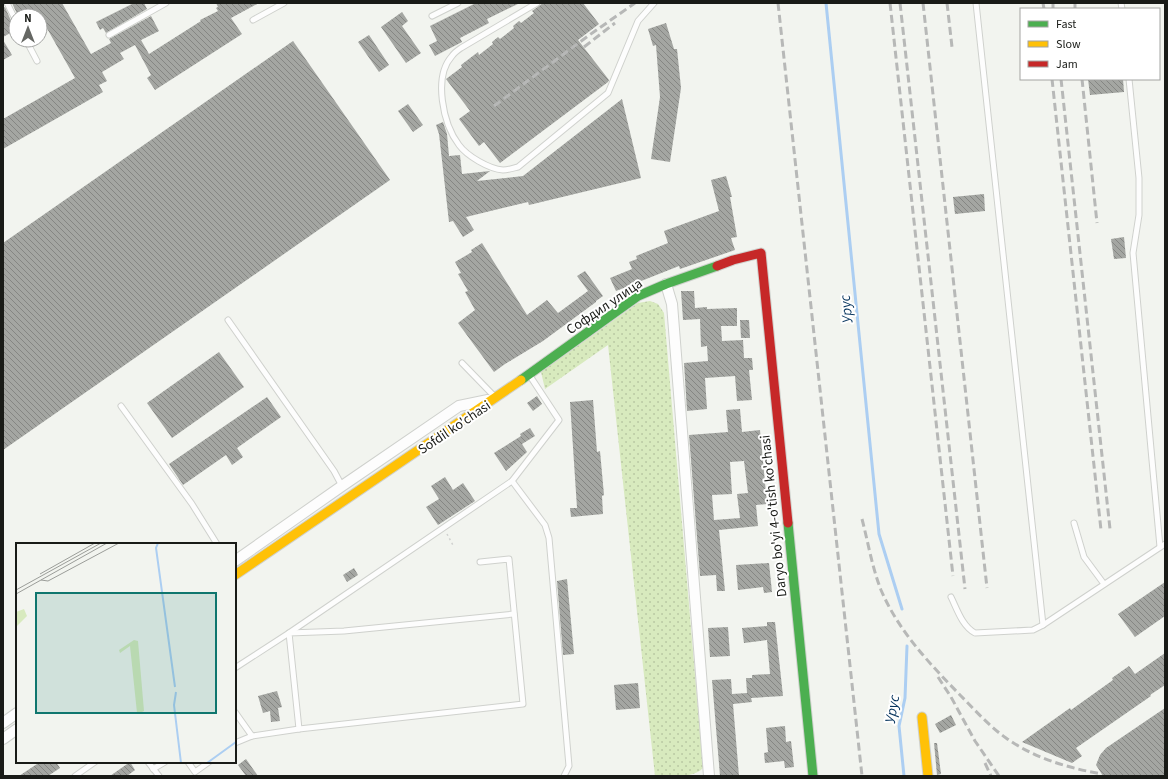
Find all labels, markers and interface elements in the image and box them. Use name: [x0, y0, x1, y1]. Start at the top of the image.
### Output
north arrow: [8, 8, 48, 48]
legend: [1020, 8, 1160, 80]
text: N: [24, 11, 32, 26]
text: Fast: [1056, 16, 1076, 33]
text: Slow: [1056, 36, 1081, 53]
text: Jam: [1056, 56, 1078, 73]
street label: Софдил улица: [562, 274, 647, 340]
water label: Урус: [835, 293, 858, 324]
street label: Sofdil ko'chasi: [414, 396, 495, 460]
street label: Daryo bo'yi 4-o'tish ko'chasi: [756, 434, 792, 598]
inset map: [16, 543, 236, 763]
water label: Урус: [880, 693, 905, 725]

